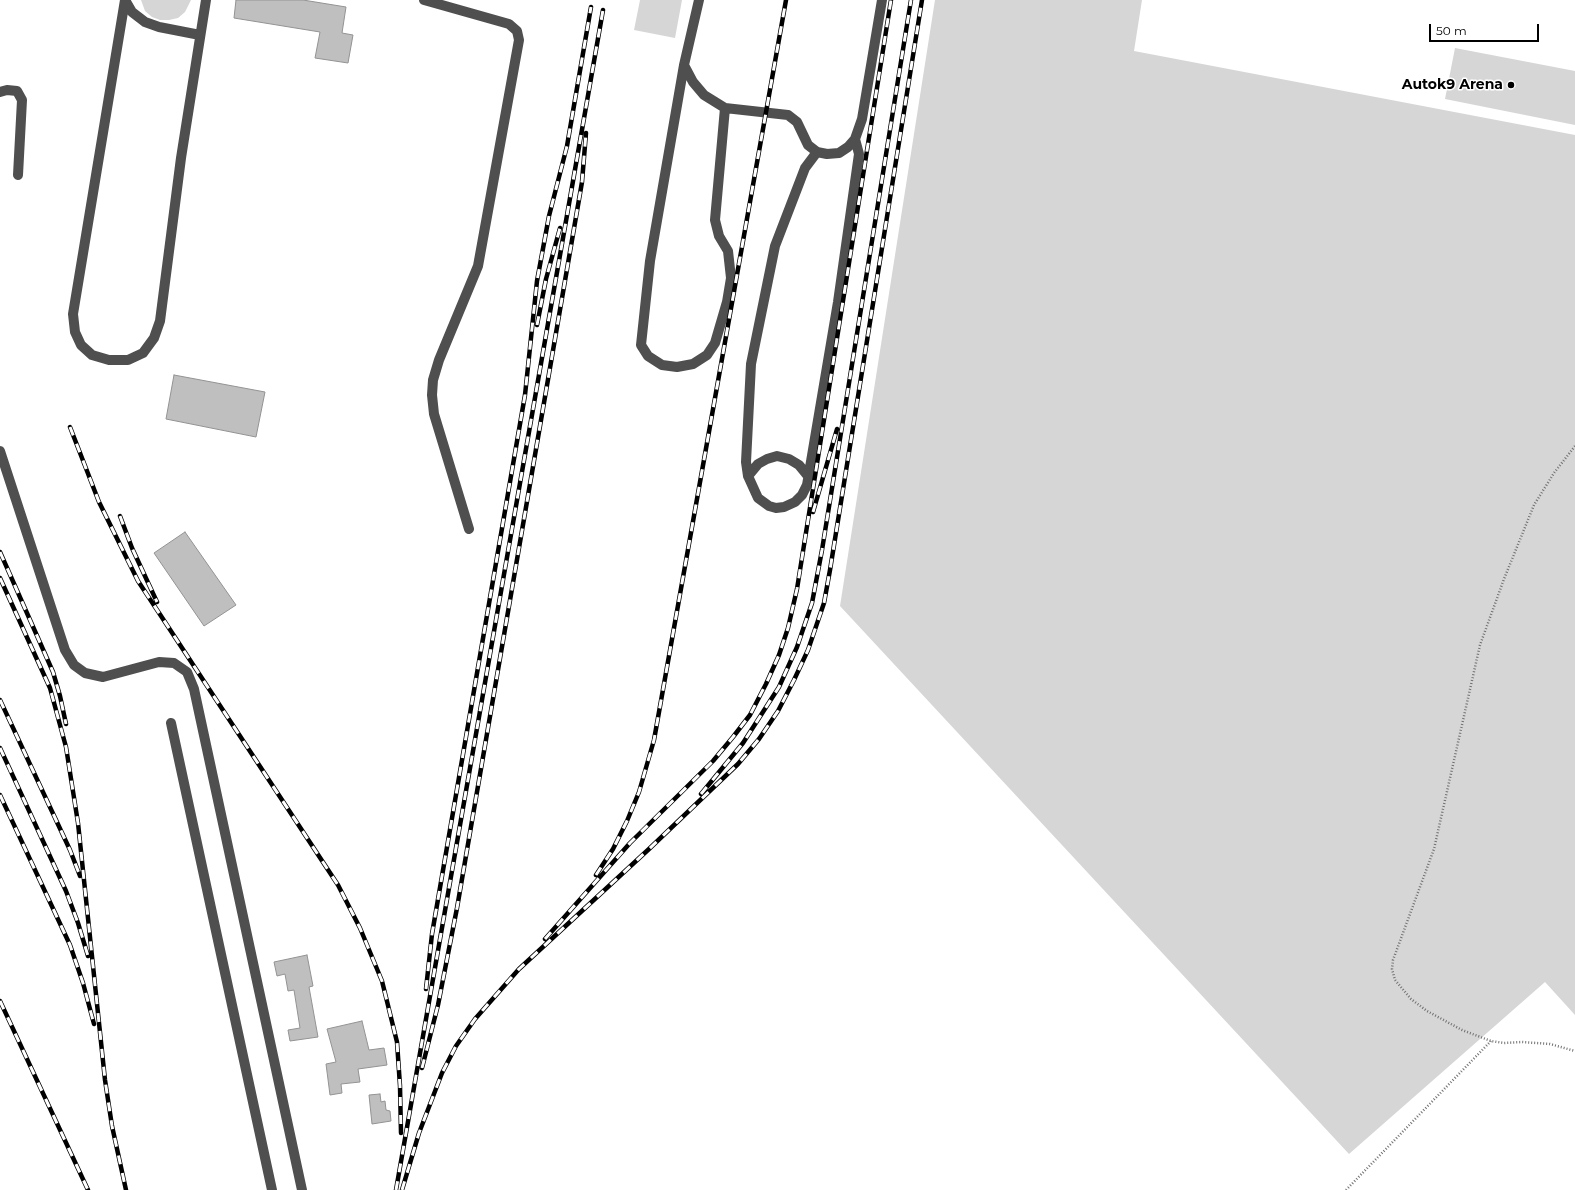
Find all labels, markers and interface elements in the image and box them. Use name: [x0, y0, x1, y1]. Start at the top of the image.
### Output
scale bar: [1431, 16, 1541, 42]
text: 50 m: [1436, 23, 1467, 38]
place label: Autok9 Arena: [1402, 77, 1503, 93]
marker: Autok9 Arena: [1506, 80, 1516, 90]

